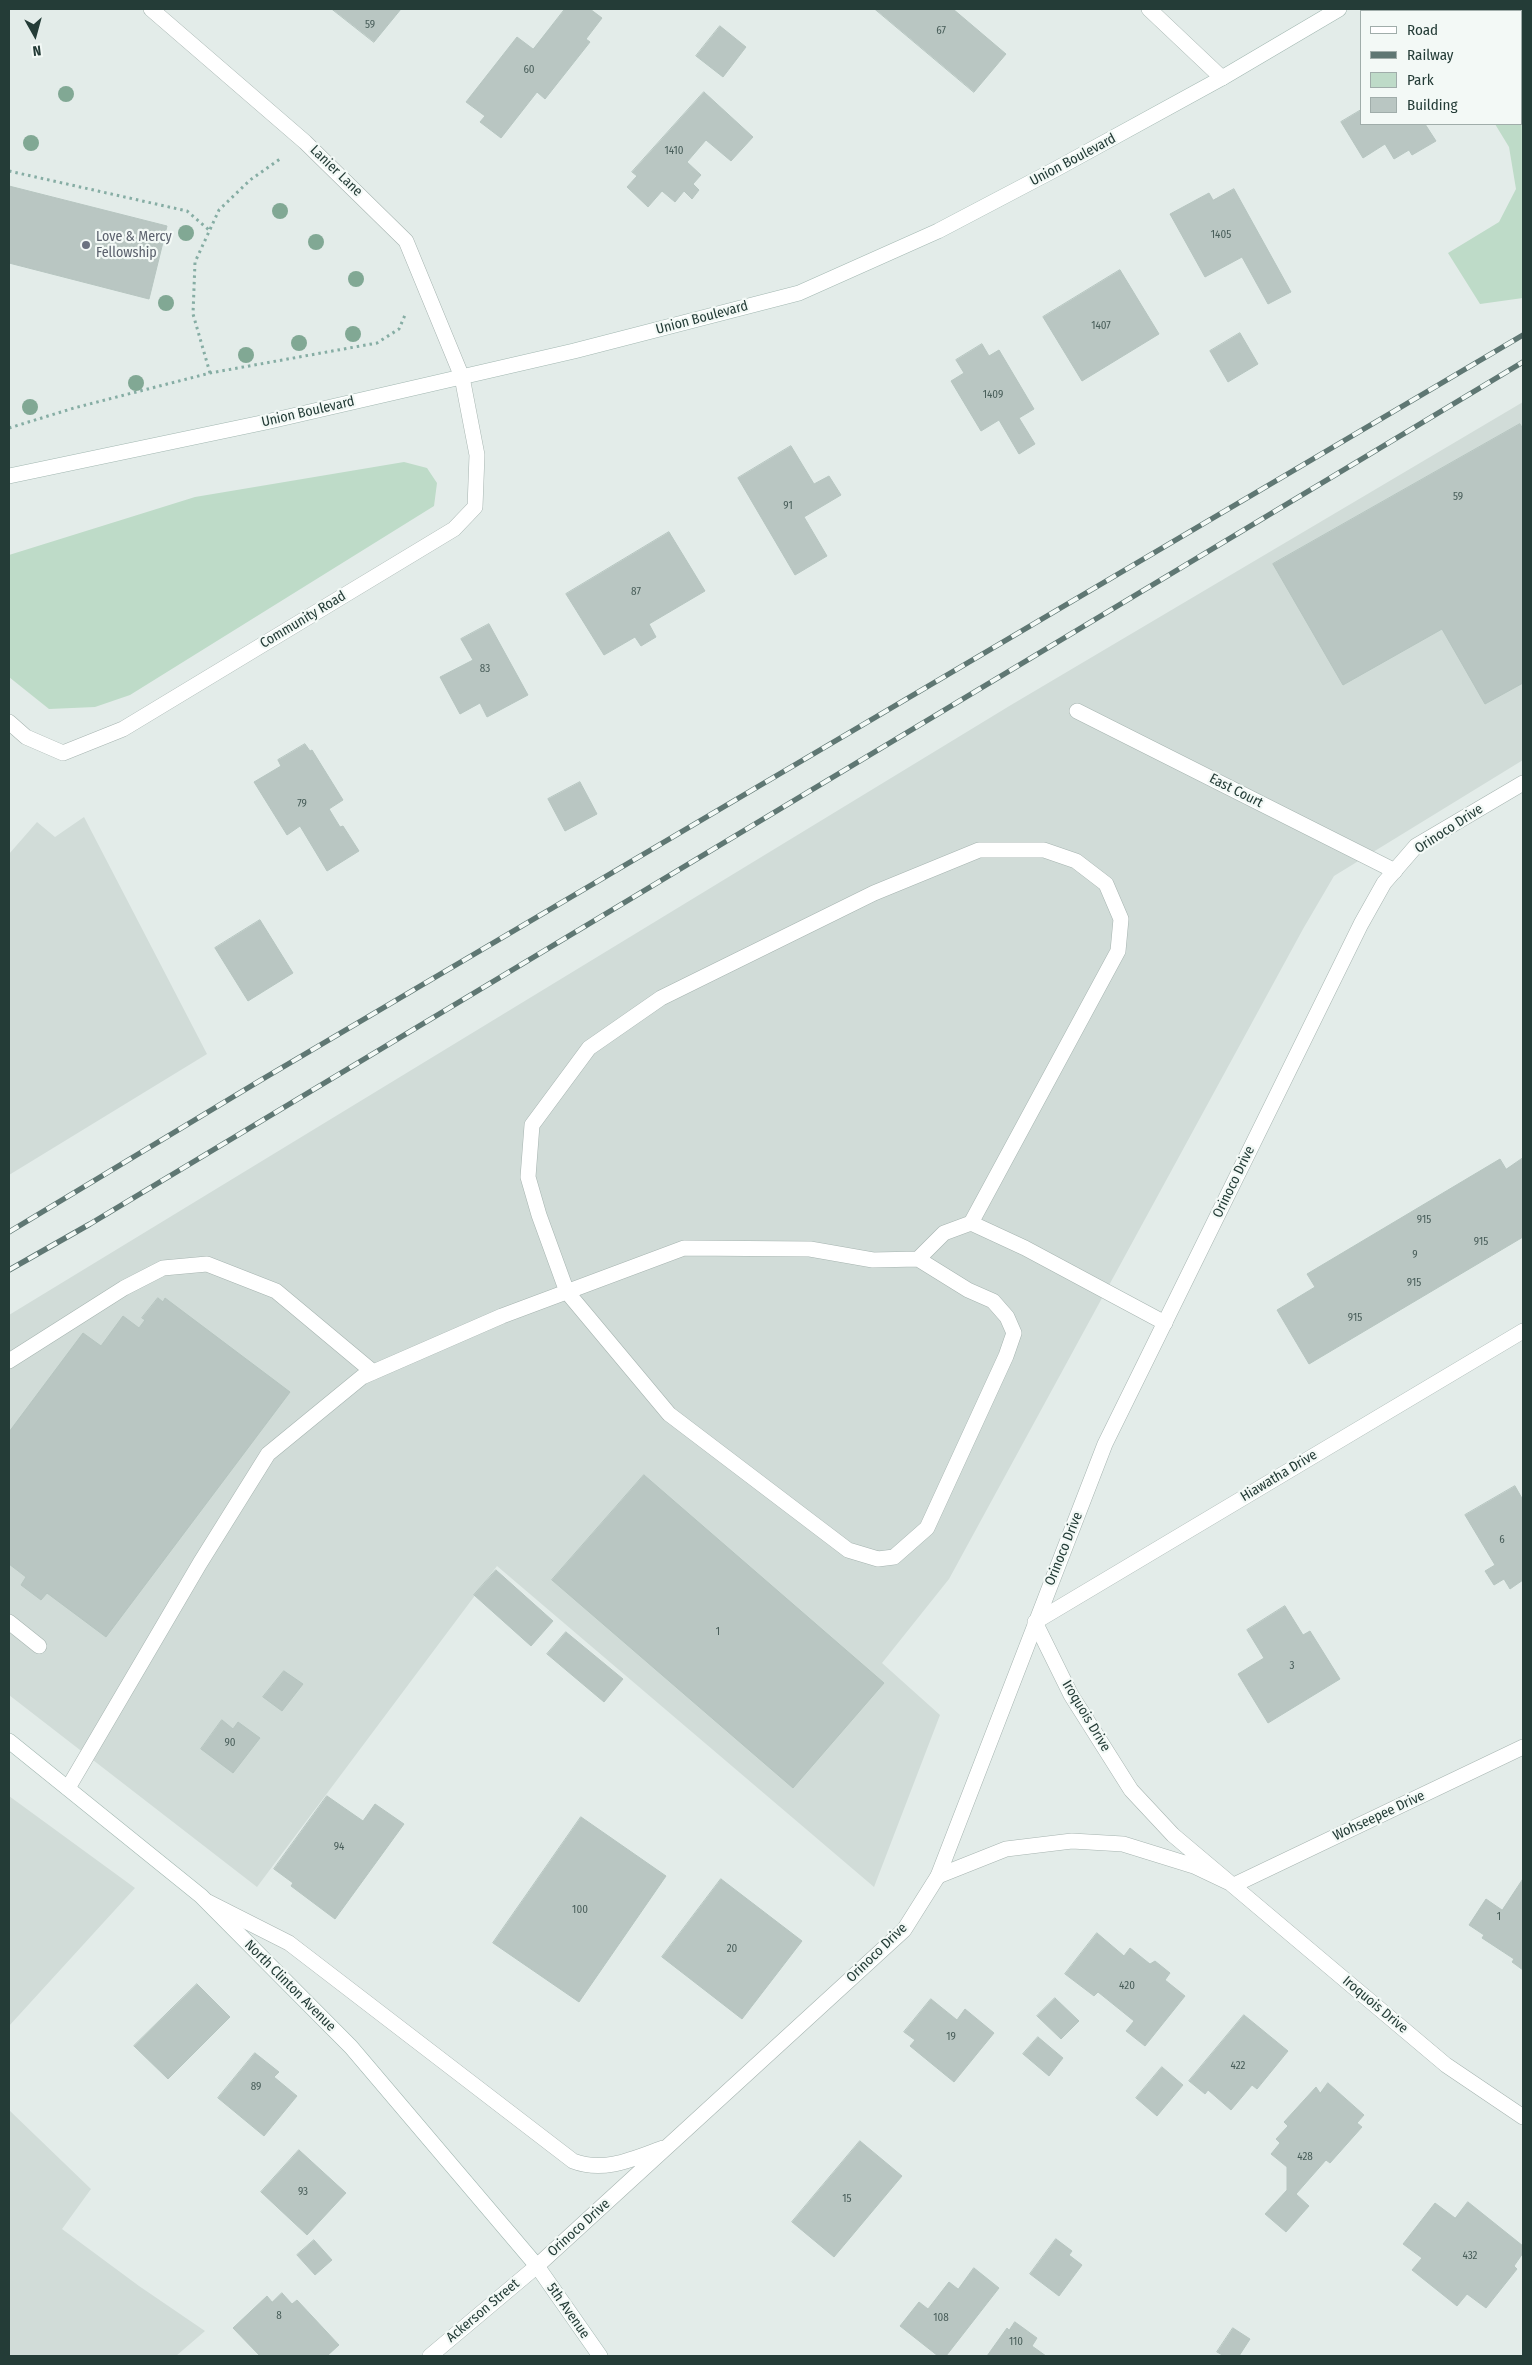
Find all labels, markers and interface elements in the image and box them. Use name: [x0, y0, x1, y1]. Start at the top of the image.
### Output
north arrow: [10, 10, 60, 60]
legend: [1360, 10, 1522, 125]
house number: 59: [365, 18, 375, 32]
text: Road: [1407, 21, 1438, 39]
house number: 67: [936, 24, 946, 38]
text: N: [32, 41, 42, 59]
text: Railway: [1407, 46, 1454, 64]
house number: 60: [523, 63, 535, 77]
text: Park: [1407, 71, 1434, 89]
text: Building: [1407, 96, 1458, 114]
street label: Union Boulevard: [1027, 130, 1119, 190]
street label: Lanier Lane: [306, 142, 366, 200]
house number: 1410: [664, 144, 684, 158]
house number: 1405: [1211, 228, 1231, 242]
place label: Love & Mercy Fellowship: [96, 229, 172, 262]
marker: Love & Mercy Fellowship: [80, 239, 92, 251]
street label: Union Boulevard: [654, 298, 750, 338]
house number: 1407: [1091, 319, 1111, 333]
house number: 1409: [983, 388, 1003, 402]
street label: Union Boulevard: [260, 393, 356, 431]
house number: 59: [1453, 490, 1463, 504]
house number: 91: [783, 499, 793, 513]
house number: 87: [631, 585, 641, 599]
street label: Community Road: [257, 588, 349, 652]
house number: 83: [480, 662, 490, 676]
street label: East Court: [1206, 770, 1266, 812]
house number: 79: [297, 797, 307, 811]
street label: Orinoco Drive: [1412, 801, 1486, 857]
street label: Orinoco Drive: [1209, 1143, 1259, 1221]
house number: 915: [1417, 1213, 1431, 1227]
house number: 915: [1474, 1235, 1488, 1249]
house number: 9: [1412, 1248, 1418, 1262]
house number: 915: [1407, 1276, 1421, 1290]
house number: 915: [1348, 1311, 1362, 1325]
street label: Hiawatha Drive: [1238, 1447, 1320, 1505]
street label: Orinoco Drive: [1042, 1510, 1086, 1588]
house number: 6: [1499, 1533, 1505, 1547]
house number: 1: [716, 1625, 720, 1639]
house number: 3: [1290, 1659, 1294, 1673]
street label: Iroquois Drive: [1058, 1677, 1114, 1755]
house number: 90: [224, 1736, 236, 1750]
street label: Wohseepee Drive: [1331, 1787, 1427, 1845]
house number: 94: [334, 1840, 344, 1854]
house number: 100: [572, 1903, 588, 1917]
house number: 1: [1497, 1910, 1501, 1924]
street label: Orinoco Drive: [843, 1920, 911, 1986]
street label: North Clinton Avenue: [241, 1937, 339, 2035]
house number: 20: [727, 1942, 737, 1956]
street label: Iroquois Drive: [1339, 1973, 1411, 2037]
house number: 420: [1119, 1979, 1135, 1993]
house number: 19: [946, 2030, 956, 2044]
house number: 422: [1231, 2059, 1245, 2073]
house number: 89: [251, 2080, 261, 2094]
house number: 428: [1297, 2150, 1313, 2164]
house number: 93: [298, 2185, 308, 2199]
house number: 15: [842, 2192, 852, 2206]
street label: Orinoco Drive: [544, 2196, 614, 2260]
house number: 432: [1463, 2249, 1477, 2263]
street label: Ackerson Street: [443, 2276, 523, 2346]
street label: 5th Avenue: [543, 2280, 593, 2342]
house number: 8: [276, 2309, 282, 2323]
house number: 108: [933, 2311, 949, 2325]
house number: 110: [1009, 2335, 1023, 2349]

